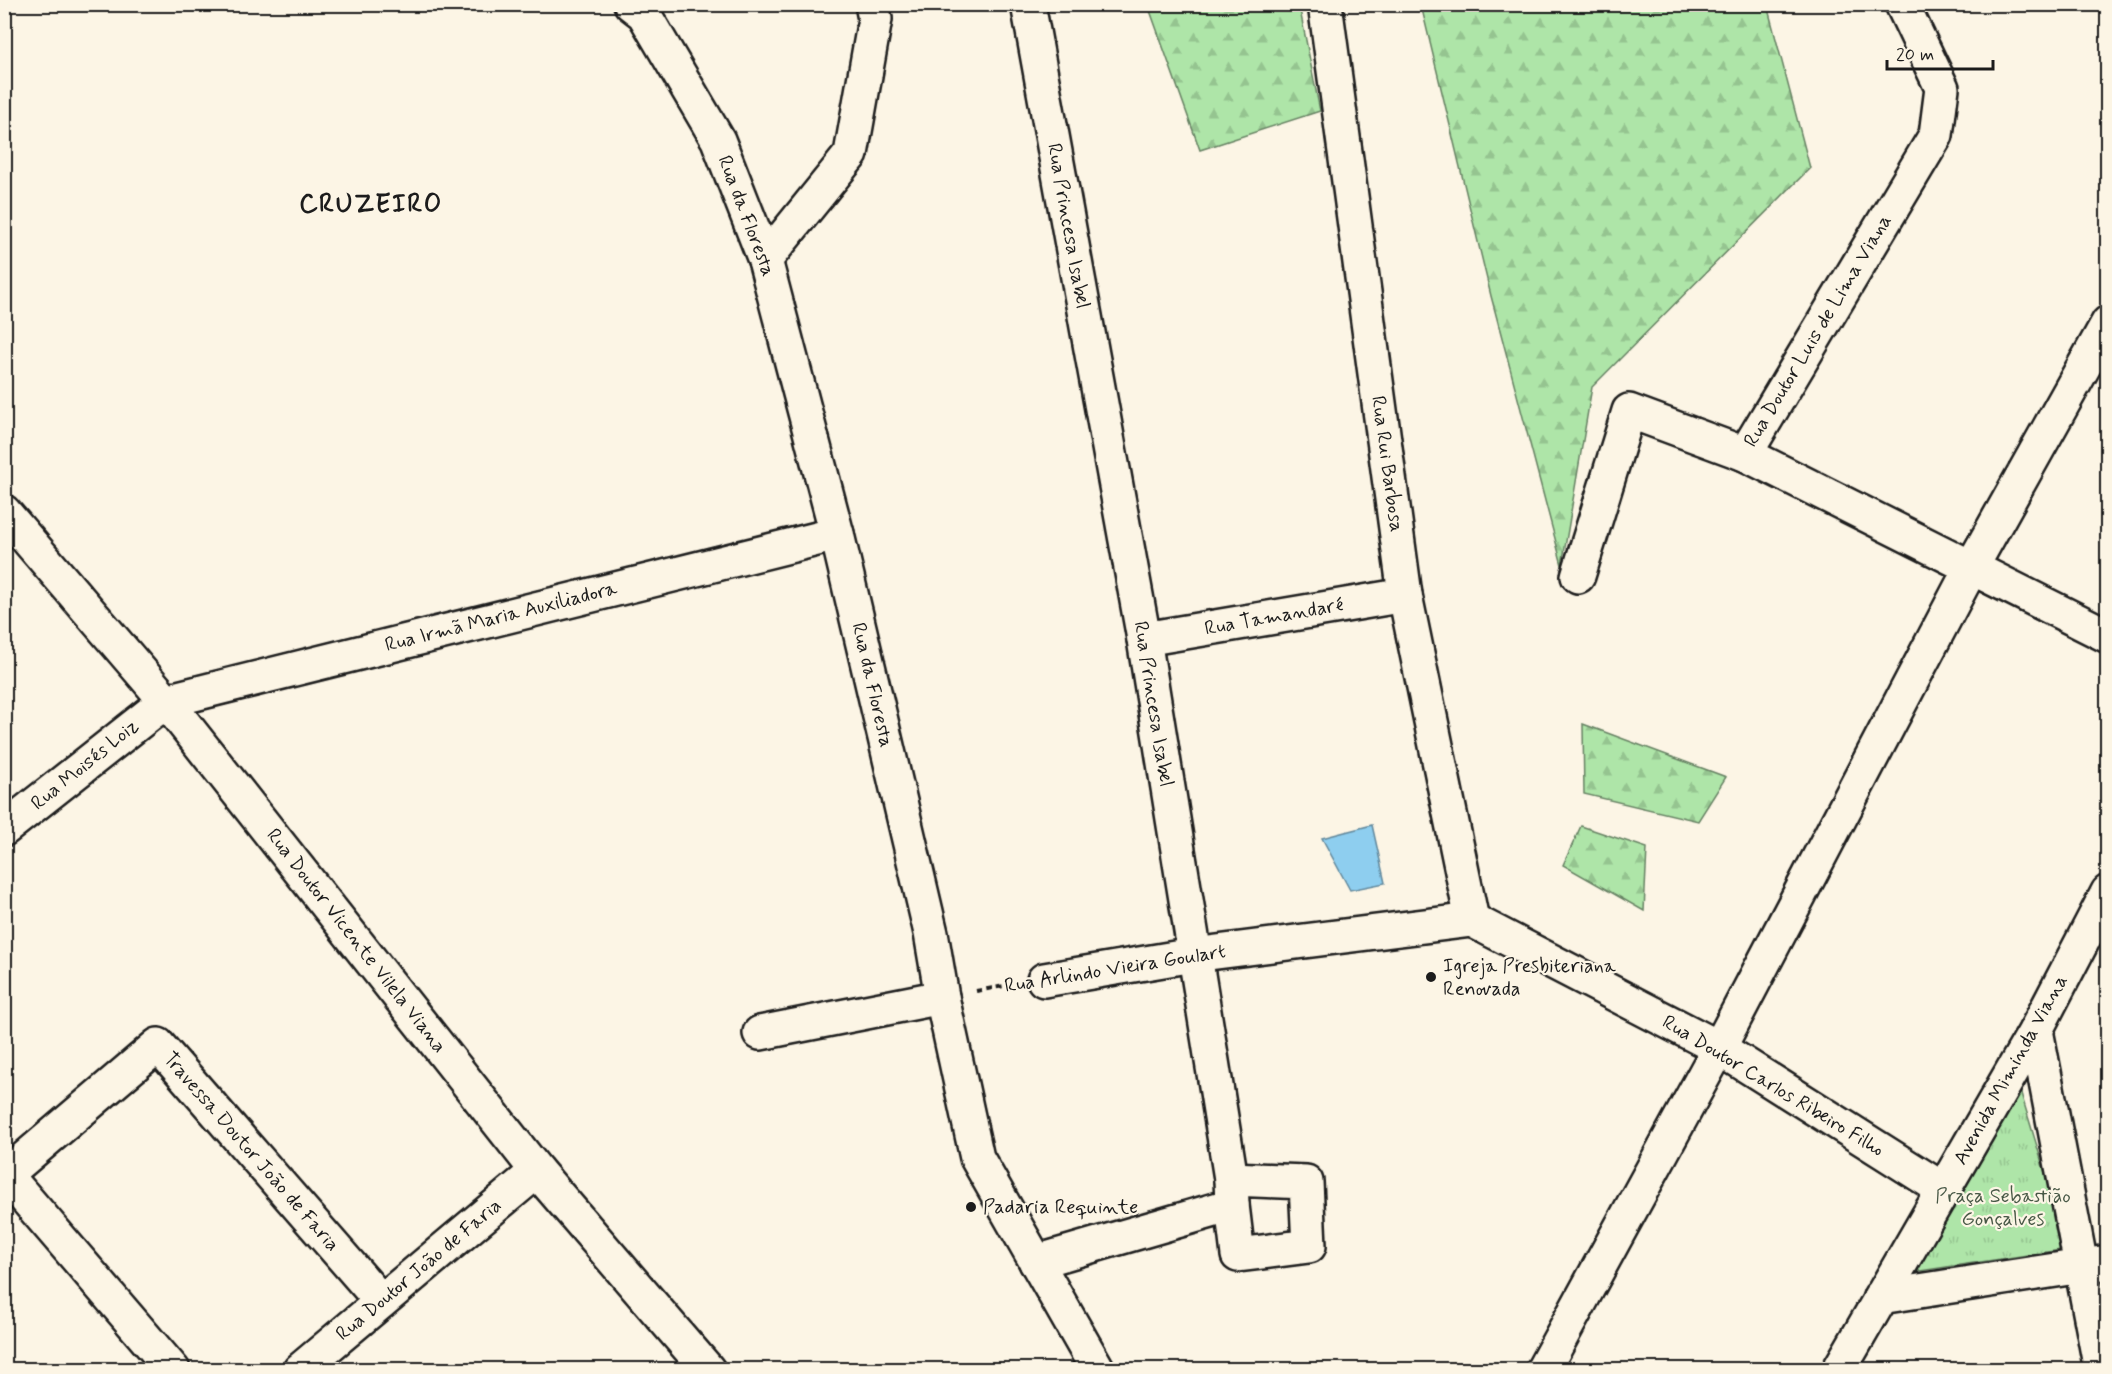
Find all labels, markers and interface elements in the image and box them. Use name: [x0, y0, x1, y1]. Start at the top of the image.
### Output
scale bar: [1887, 33, 1994, 71]
text: 20 m: [1896, 43, 1934, 67]
street label: Rua Princesa Isabel: [1040, 141, 1096, 311]
street label: Rua da Floresta: [711, 152, 781, 280]
district label: CRUZEIRO: [299, 188, 443, 222]
street label: Rua Doutor Luis de Lima Viana: [1738, 210, 1898, 452]
street label: Rua Rui Barbosa: [1364, 394, 1410, 534]
street label: Rua Irmã Maria Auxiliadora: [382, 575, 621, 659]
street label: Rua Tamandaré: [1202, 591, 1346, 643]
street label: Rua Princesa Isabel: [1127, 619, 1179, 789]
street label: Rua da Floresta: [845, 620, 899, 750]
street label: Rua Moisés Loiz: [25, 713, 145, 817]
street label: Rua Doutor Vicente Vilela Viana: [260, 823, 452, 1059]
street label: Rua Arlindo Vieira Goulart: [1002, 938, 1228, 1000]
place label: Igreja Presbiteriana Renovada: [1443, 953, 1617, 1003]
marker: Igreja Presbiteriana Renovada: [1424, 970, 1438, 984]
street label: Avenida Miminda Viana: [1947, 970, 2075, 1170]
street label: Rua Doutor Carlos Ribeiro Filho: [1657, 1009, 1889, 1163]
street label: Travessa Doutor João de Faria: [157, 1046, 345, 1258]
park label: Praça Sebastião Gonçalves: [1935, 1183, 2071, 1233]
street label: Rua Doutor João de Faria: [330, 1193, 508, 1347]
place label: Padaria Requinte: [983, 1194, 1138, 1221]
marker: Padaria Requinte: [964, 1200, 978, 1214]

